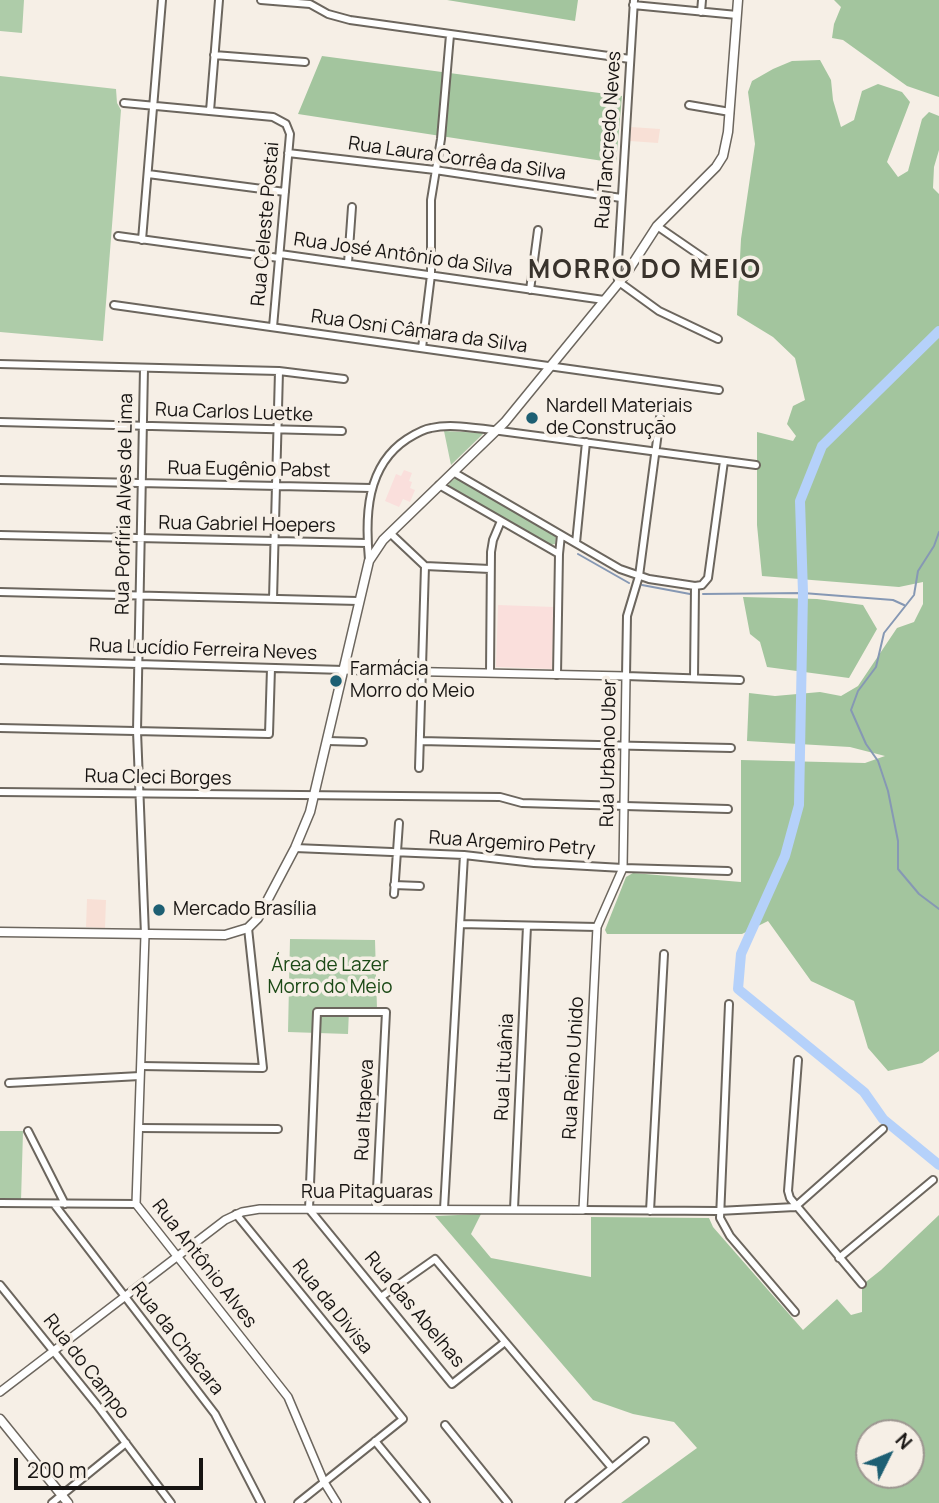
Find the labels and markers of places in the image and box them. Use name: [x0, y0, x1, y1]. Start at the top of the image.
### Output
place label: Nardell Materiais de Construção: [546, 396, 692, 440]
marker: Nardell Materiais de Construção: [524, 410, 540, 426]
place label: Farmácia Morro do Meio: [350, 659, 475, 703]
marker: Farmácia Morro do Meio: [328, 673, 344, 689]
place label: Mercado Brasília: [173, 899, 317, 921]
marker: Mercado Brasília: [151, 902, 167, 918]

